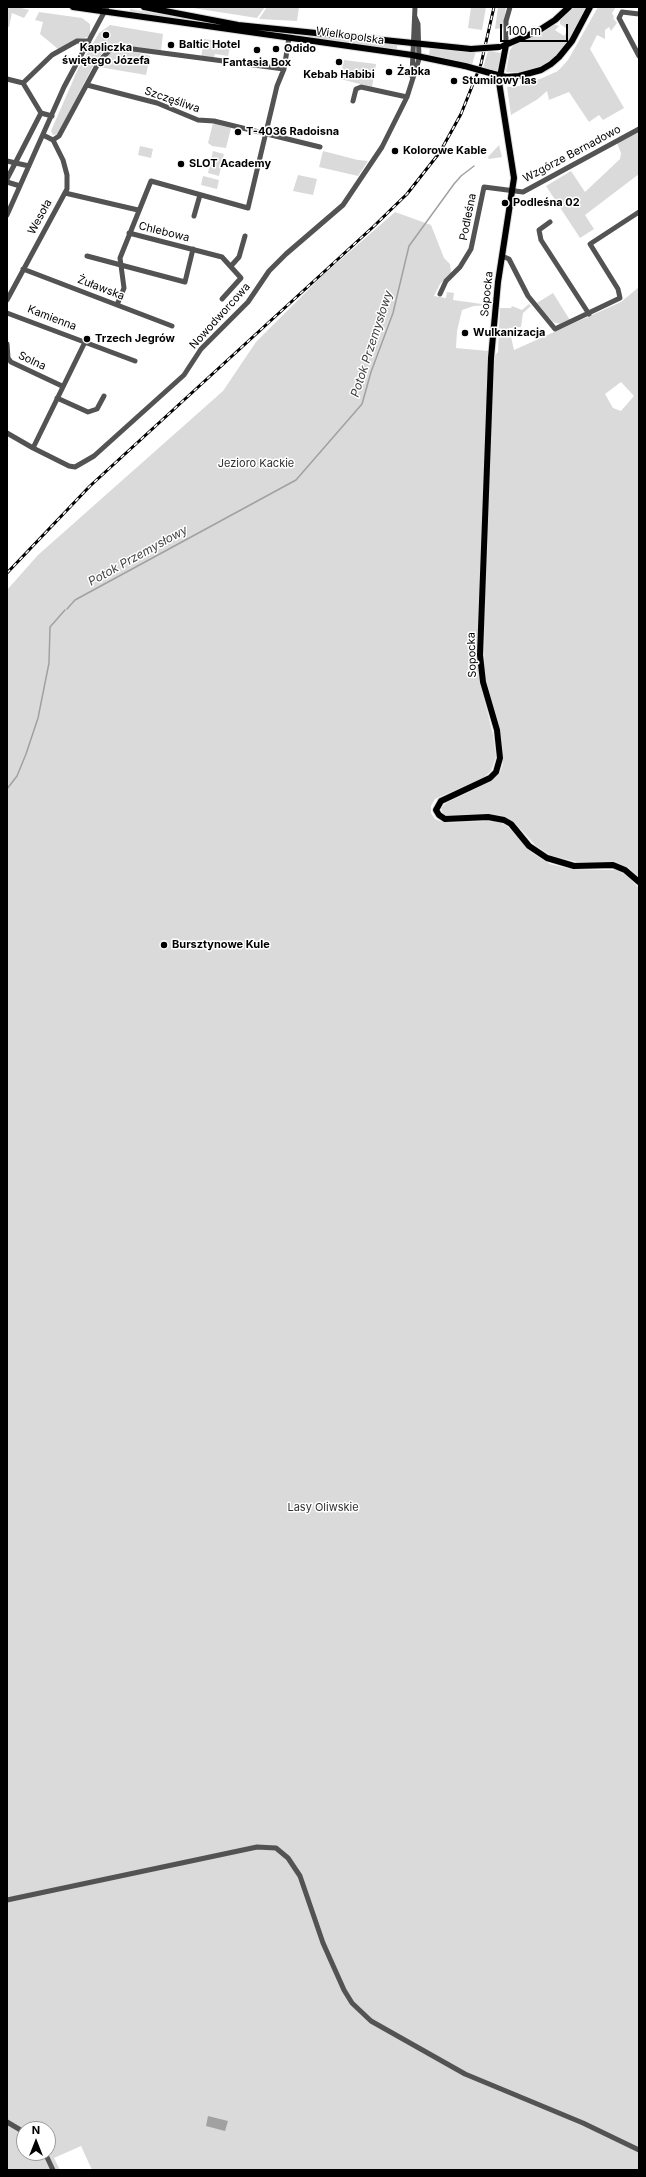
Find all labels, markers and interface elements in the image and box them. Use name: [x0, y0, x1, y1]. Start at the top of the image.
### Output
scale bar: [502, 16, 570, 42]
text: 100 m: [507, 23, 541, 38]
street label: Wielkopolska: [315, 25, 385, 47]
marker: Kapliczka świętego Józefa: [101, 30, 111, 40]
place label: Baltic Hotel: [179, 38, 240, 52]
marker: Baltic Hotel: [166, 40, 176, 50]
place label: Kapliczka świętego Józefa: [62, 41, 150, 67]
place label: Odido: [284, 42, 316, 56]
marker: Odido: [271, 44, 281, 54]
marker: Fantasia Box: [252, 45, 262, 55]
place label: Fantasia Box: [223, 56, 291, 70]
marker: Kebab Habibi: [334, 57, 344, 67]
place label: Żabka: [397, 65, 430, 79]
marker: Żabka: [384, 67, 394, 77]
place label: Kebab Habibi: [303, 68, 375, 82]
place label: Stumilowy las: [462, 74, 537, 88]
marker: Stumilowy las: [449, 76, 459, 86]
street label: Szczęśliwa: [143, 84, 201, 116]
street label: Wzgórze Bernadowo: [521, 123, 623, 185]
place label: T-4036 Radoisna: [246, 125, 339, 139]
marker: T-4036 Radoisna: [233, 127, 243, 137]
place label: Kolorowe Kable: [403, 144, 487, 158]
marker: Kolorowe Kable: [390, 146, 400, 156]
place label: SLOT Academy: [189, 157, 271, 171]
marker: SLOT Academy: [176, 159, 186, 169]
street label: Podleśna: [457, 192, 479, 242]
place label: Podleśna 02: [513, 196, 580, 210]
street label: Wesoła: [25, 197, 55, 237]
marker: Podleśna 02: [500, 198, 510, 208]
street label: Chlebowa: [137, 219, 191, 245]
street label: Sopocka: [478, 271, 496, 317]
street label: Żuławska: [76, 273, 126, 303]
street label: Nowodworcowa: [187, 280, 253, 352]
water label: Potok Przemysłowy: [348, 289, 396, 399]
street label: Kamienna: [26, 303, 78, 333]
place label: Wulkanizacja: [473, 326, 545, 340]
marker: Wulkanizacja: [460, 328, 470, 338]
place label: Trzech Jegrów: [95, 332, 175, 346]
marker: Trzech Jegrów: [82, 334, 92, 344]
street label: Solna: [16, 349, 48, 373]
park label: Jezioro Kackie: [218, 457, 294, 471]
water label: Potok Przemysłowy: [86, 523, 190, 589]
street label: Sopocka: [465, 632, 479, 678]
place label: Bursztynowe Kule: [172, 938, 270, 952]
marker: Bursztynowe Kule: [159, 940, 169, 950]
park label: Lasy Oliwskie: [287, 1501, 359, 1515]
north arrow: [16, 2121, 56, 2161]
text: N: [32, 2123, 40, 2137]

